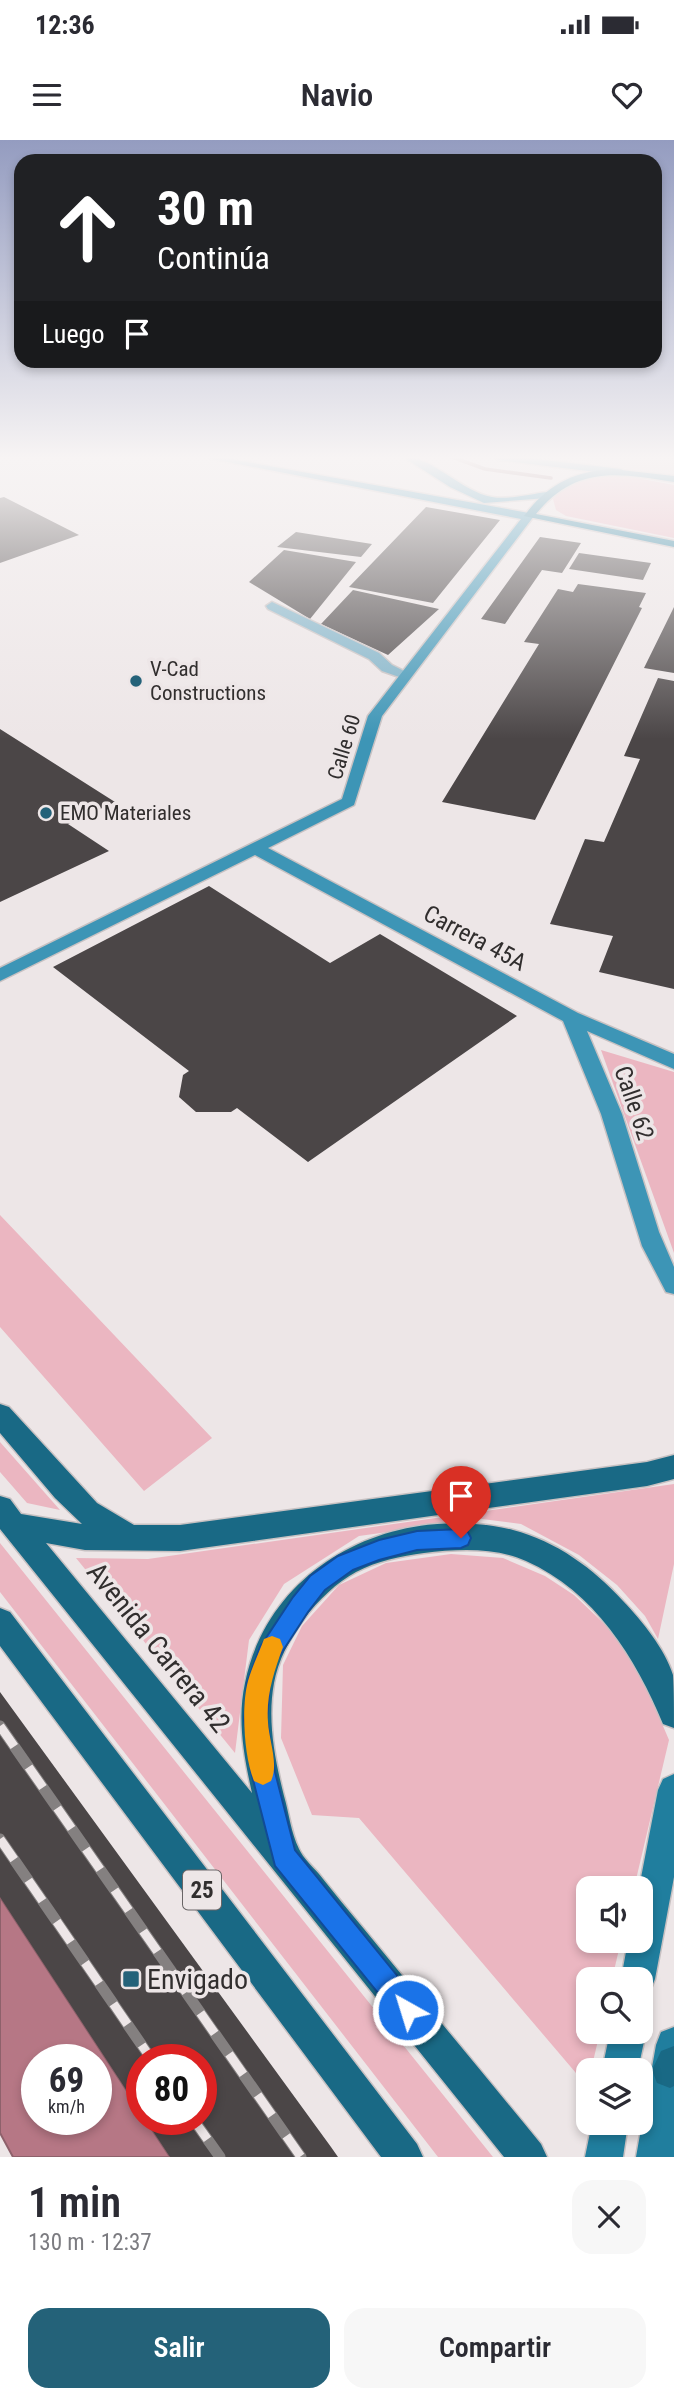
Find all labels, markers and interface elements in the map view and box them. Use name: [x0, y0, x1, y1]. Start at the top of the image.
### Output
text: 12:36: [35, 10, 95, 40]
icon: menu: [28, 76, 66, 114]
text: Navio: [301, 76, 373, 114]
icon: heart: [608, 76, 646, 114]
text: 30 m: [157, 180, 254, 237]
icon: ahead: [42, 182, 133, 273]
text: Continúa: [157, 239, 270, 277]
icon: arrive: [118, 315, 156, 353]
text: Luego: [42, 319, 104, 349]
place label: V-Cad Constructions: [150, 657, 266, 705]
marker: V-Cad Constructions: [128, 673, 144, 689]
street label: Calle 60: [323, 711, 365, 783]
place label: EMO Materiales: [60, 801, 191, 825]
marker: EMO Materiales: [38, 805, 54, 821]
street label: Carrera 45A: [419, 899, 531, 977]
street label: Calle 62: [608, 1062, 660, 1144]
pin: [431, 1466, 491, 1538]
icon: arrive: [442, 1477, 480, 1515]
street label: Avenida Carrera 42: [80, 1556, 237, 1739]
road number: 25: [183, 1870, 221, 1910]
map controls: [576, 1876, 653, 2135]
button: sound: [576, 1876, 653, 1953]
place label: Envigado: [147, 1963, 248, 1996]
button: search: [576, 1967, 653, 2044]
marker: Envigado: [121, 1969, 141, 1989]
position arrow: [371, 1973, 445, 2047]
speed limit sign: 80: [126, 2044, 217, 2135]
button: layers: [576, 2058, 653, 2135]
text: 69: [49, 2060, 84, 2101]
text: km/h: [48, 2096, 85, 2117]
text: 1 min: [28, 2178, 121, 2227]
button: close: [572, 2180, 646, 2254]
text: 130 m · 12:37: [28, 2229, 152, 2256]
button: Salir: [28, 2308, 330, 2388]
button: Compartir: [344, 2308, 646, 2388]

